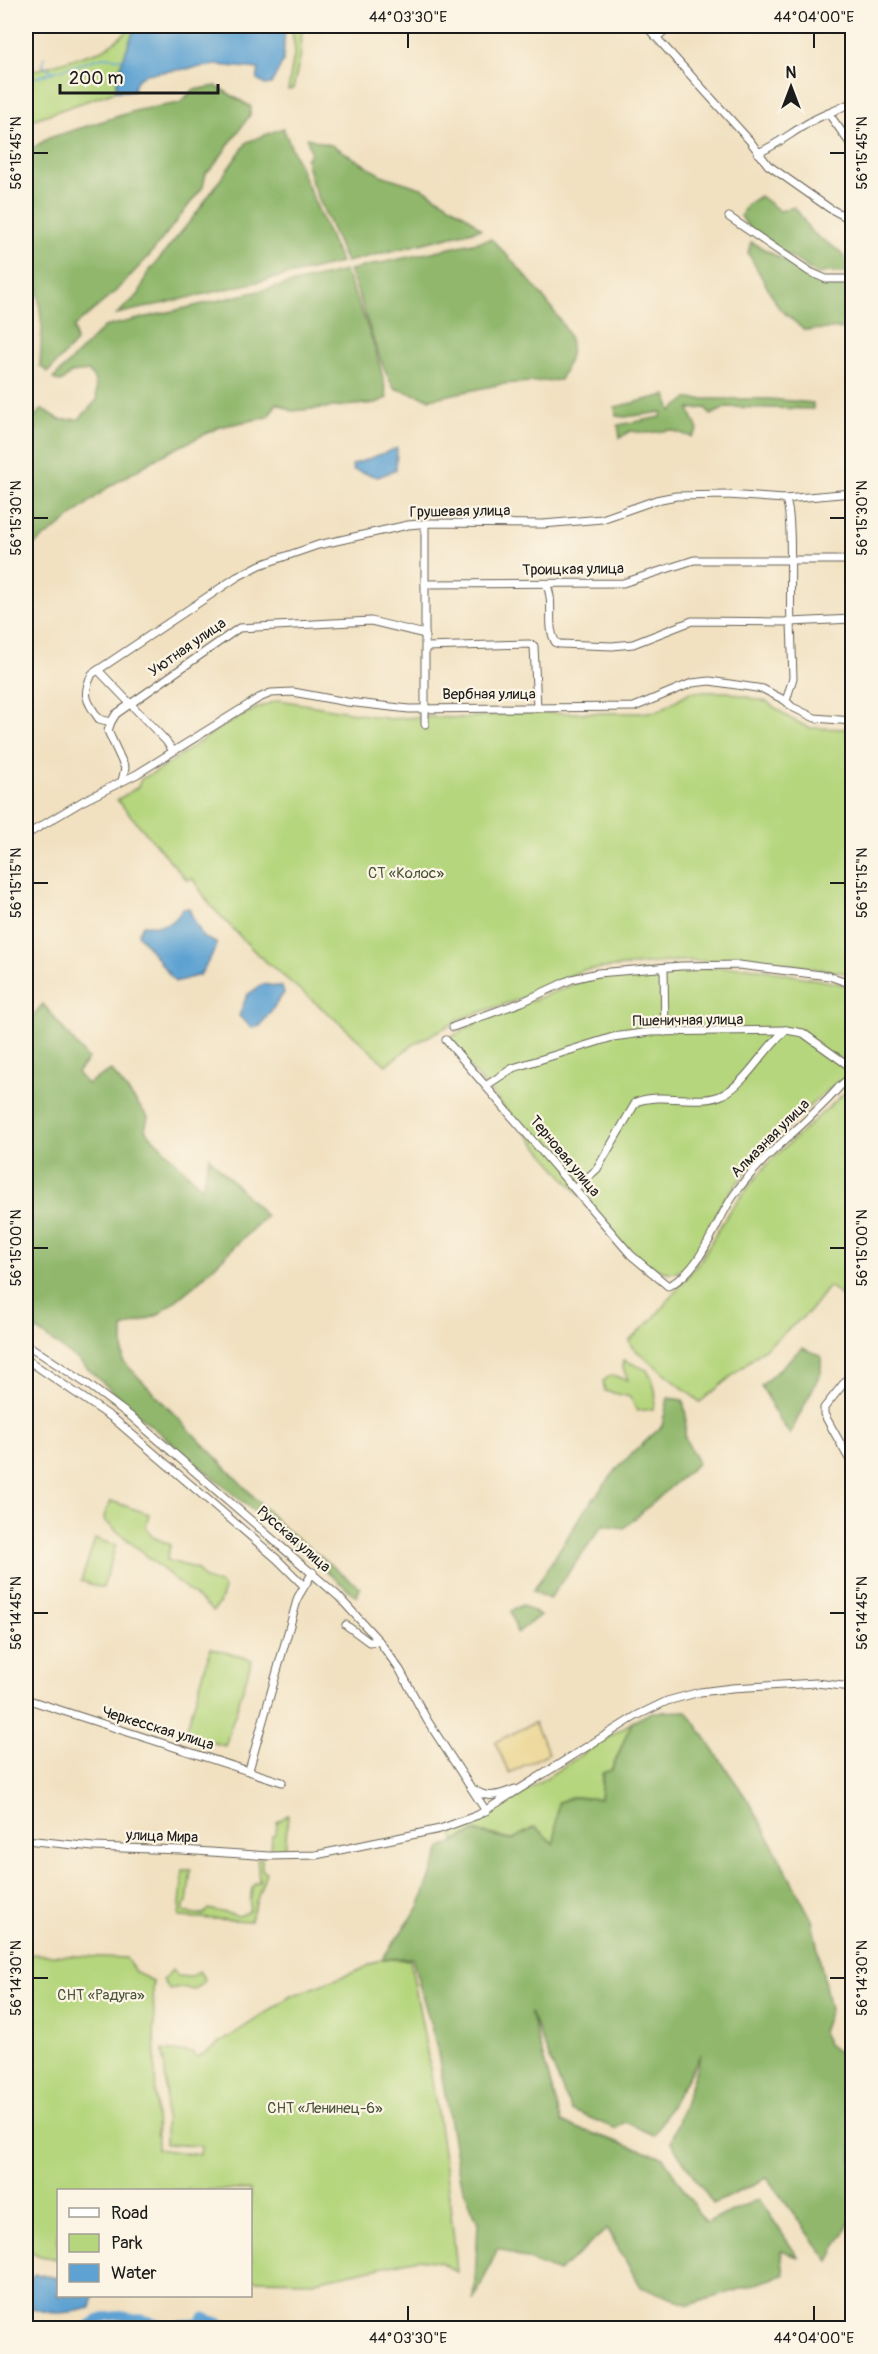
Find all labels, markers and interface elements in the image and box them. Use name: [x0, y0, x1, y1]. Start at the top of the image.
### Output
text: 44°03'30"E: [369, 8, 447, 27]
text: 44°04'00"E: [774, 8, 854, 27]
scale bar: [60, 57, 218, 95]
north arrow: [761, 57, 821, 117]
text: N: [786, 63, 797, 83]
text: 200 m: [69, 67, 124, 90]
text: 56°15'45"N: [7, 116, 26, 190]
text: 56°15'45"N: [853, 116, 872, 190]
text: 56°15'30"N: [7, 480, 26, 556]
text: 56°15'30"N: [853, 480, 872, 556]
street label: Грушевая улица: [409, 501, 511, 522]
street label: Троицкая улица: [522, 559, 624, 580]
street label: Уютная улица: [145, 614, 230, 681]
street label: Вербная улица: [442, 685, 536, 704]
text: 56°15'15"N: [7, 848, 26, 918]
text: 56°15'15"N: [853, 848, 872, 918]
park label: СТ «Колос»: [368, 864, 444, 883]
street label: Пшеничная улица: [632, 1010, 744, 1031]
street label: Алмазная улица: [727, 1095, 814, 1182]
street label: Терновая улица: [525, 1112, 604, 1201]
text: 56°15'00"N: [7, 1209, 26, 1287]
text: 56°15'00"N: [853, 1209, 872, 1287]
street label: Русская улица: [253, 1502, 334, 1577]
text: 56°14'45"N: [7, 1576, 26, 1650]
text: 56°14'45"N: [853, 1576, 872, 1650]
street label: Черкесская улица: [99, 1702, 216, 1755]
street label: улица Мира: [125, 1826, 198, 1847]
text: 56°14'30"N: [7, 1940, 26, 2016]
text: 56°14'30"N: [853, 1940, 872, 2016]
park label: СНТ «Радуга»: [57, 1986, 145, 2005]
park label: СНТ «Ленинец-6»: [267, 2099, 383, 2118]
legend: [57, 2189, 252, 2297]
text: Road: [111, 2202, 148, 2225]
text: Park: [111, 2232, 143, 2255]
text: Water: [111, 2262, 157, 2285]
text: 44°03'30"E: [369, 2329, 447, 2348]
text: 44°04'00"E: [774, 2329, 854, 2348]

